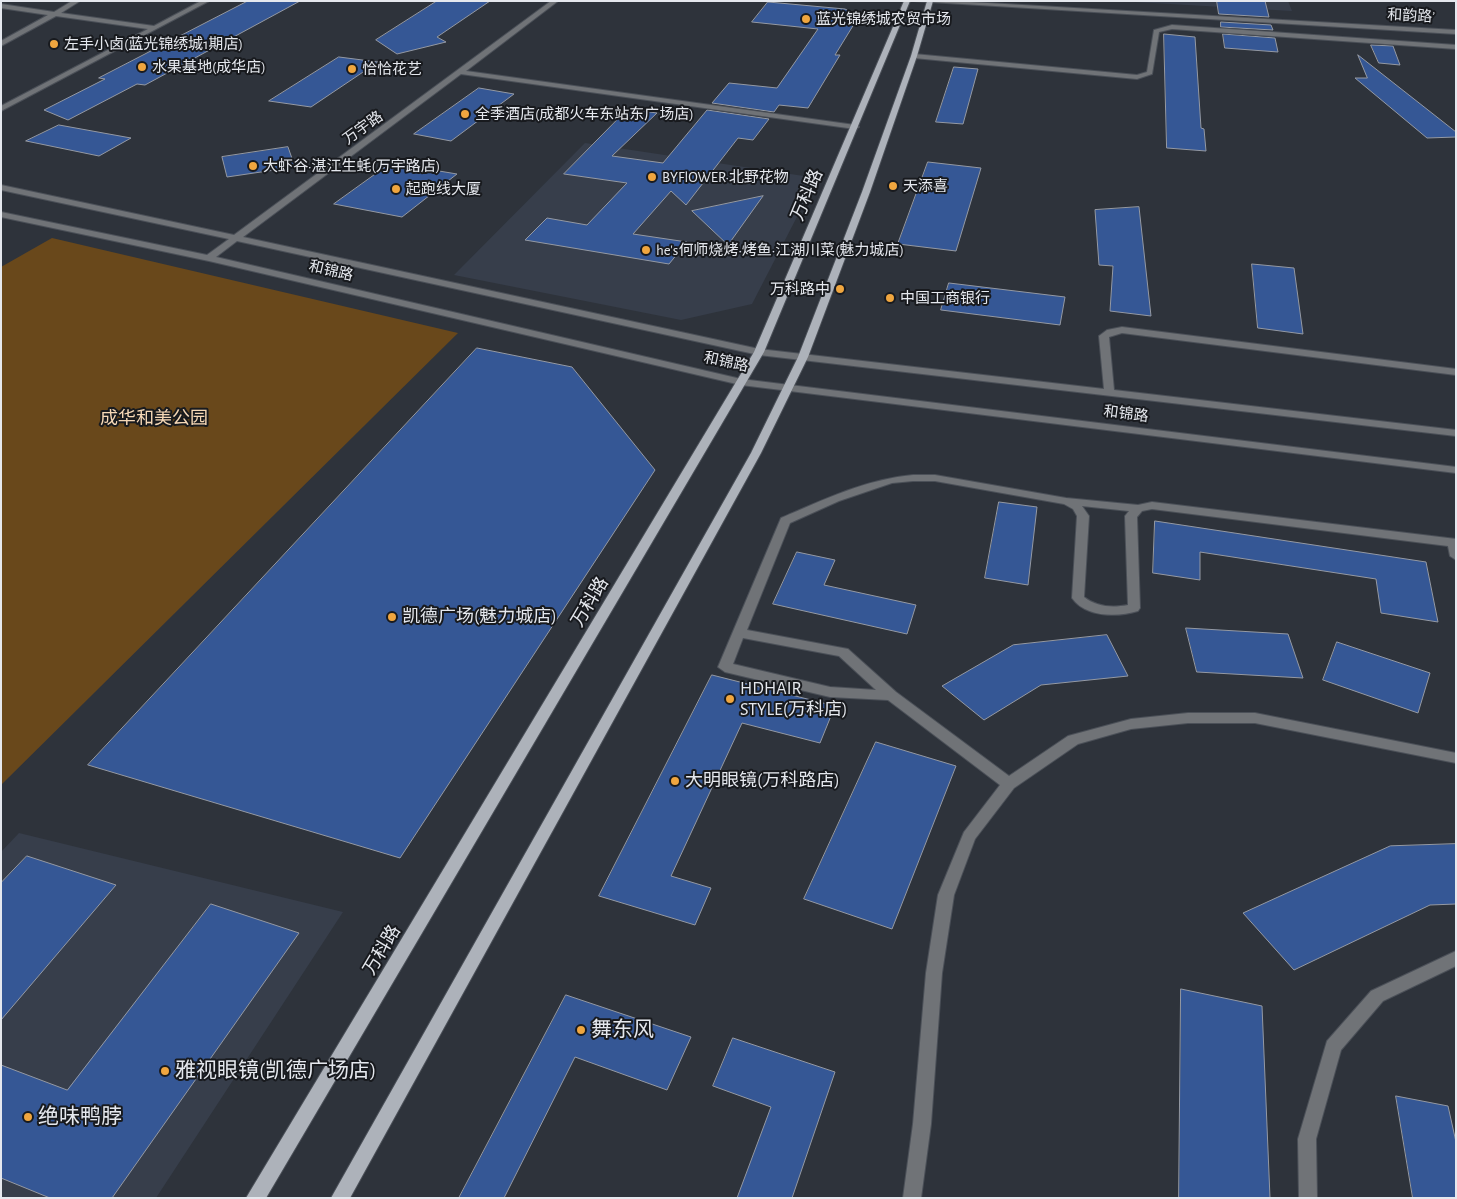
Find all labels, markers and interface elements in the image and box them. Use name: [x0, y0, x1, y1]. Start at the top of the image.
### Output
street label: 和韵路’: [1387, 6, 1435, 26]
place label: 蓝光锦绣城农贸市场: [816, 10, 951, 28]
marker: 蓝光锦绣城农贸市场: [800, 13, 812, 25]
place label: 左手小卤(蓝光锦绣城1期店): [64, 35, 243, 53]
marker: 左手小卤(蓝光锦绣城1期店): [48, 38, 60, 50]
place label: 水果基地(成华店): [152, 58, 266, 76]
place label: 恰恰花艺: [362, 60, 422, 78]
marker: 水果基地(成华店): [136, 61, 148, 73]
marker: 恰恰花艺: [346, 63, 358, 75]
place label: 全季酒店(成都火车东站东广场店): [475, 105, 694, 123]
street label: 万宇路: [340, 107, 386, 149]
marker: 全季酒店(成都火车东站东广场店): [459, 108, 471, 120]
place label: 大虾谷·湛江生蚝(万宇路店): [263, 157, 440, 175]
marker: 大虾谷·湛江生蚝(万宇路店): [247, 160, 259, 172]
street label: 万科路: [787, 166, 827, 224]
place label: BYFlOWER·北野花物: [662, 168, 789, 186]
marker: BYFlOWER·北野花物: [646, 171, 658, 183]
place label: 天添喜: [903, 177, 948, 195]
place label: 起跑线大厦: [406, 180, 481, 198]
marker: 天添喜: [887, 180, 899, 192]
marker: 起跑线大厦: [390, 183, 402, 195]
place label: he's何师烧烤·烤鱼·江湖川菜(魅力城店): [656, 241, 904, 259]
marker: he's何师烧烤·烤鱼·江湖川菜(魅力城店): [640, 244, 652, 256]
street label: 和锦路: [307, 257, 355, 285]
place label: 万科路中: [770, 280, 830, 298]
marker: 万科路中: [834, 283, 846, 295]
place label: 中国工商银行: [900, 289, 990, 307]
marker: 中国工商银行: [884, 292, 896, 304]
street label: 和锦路: [702, 349, 750, 375]
street label: 和锦路: [1103, 402, 1149, 426]
park label: 成华和美公园: [100, 408, 208, 430]
street label: 万科路: [567, 573, 613, 631]
place label: 凯德广场(魅力城店): [402, 606, 557, 628]
marker: 凯德广场(魅力城店): [386, 611, 398, 623]
place label: HDHAIR STYLE(万科店): [740, 678, 847, 721]
marker: HDHAIR STYLE(万科店): [724, 693, 736, 705]
place label: 大明眼镜(万科路店): [685, 770, 840, 792]
marker: 大明眼镜(万科路店): [669, 775, 681, 787]
street label: 万科路: [359, 921, 405, 979]
place label: 舞东风: [591, 1017, 654, 1043]
marker: 舞东风: [575, 1024, 587, 1036]
place label: 雅视眼镜(凯德广场店): [175, 1058, 376, 1084]
marker: 雅视眼镜(凯德广场店): [159, 1065, 171, 1077]
place label: 绝味鸭脖: [38, 1104, 122, 1130]
marker: 绝味鸭脖: [22, 1111, 34, 1123]

